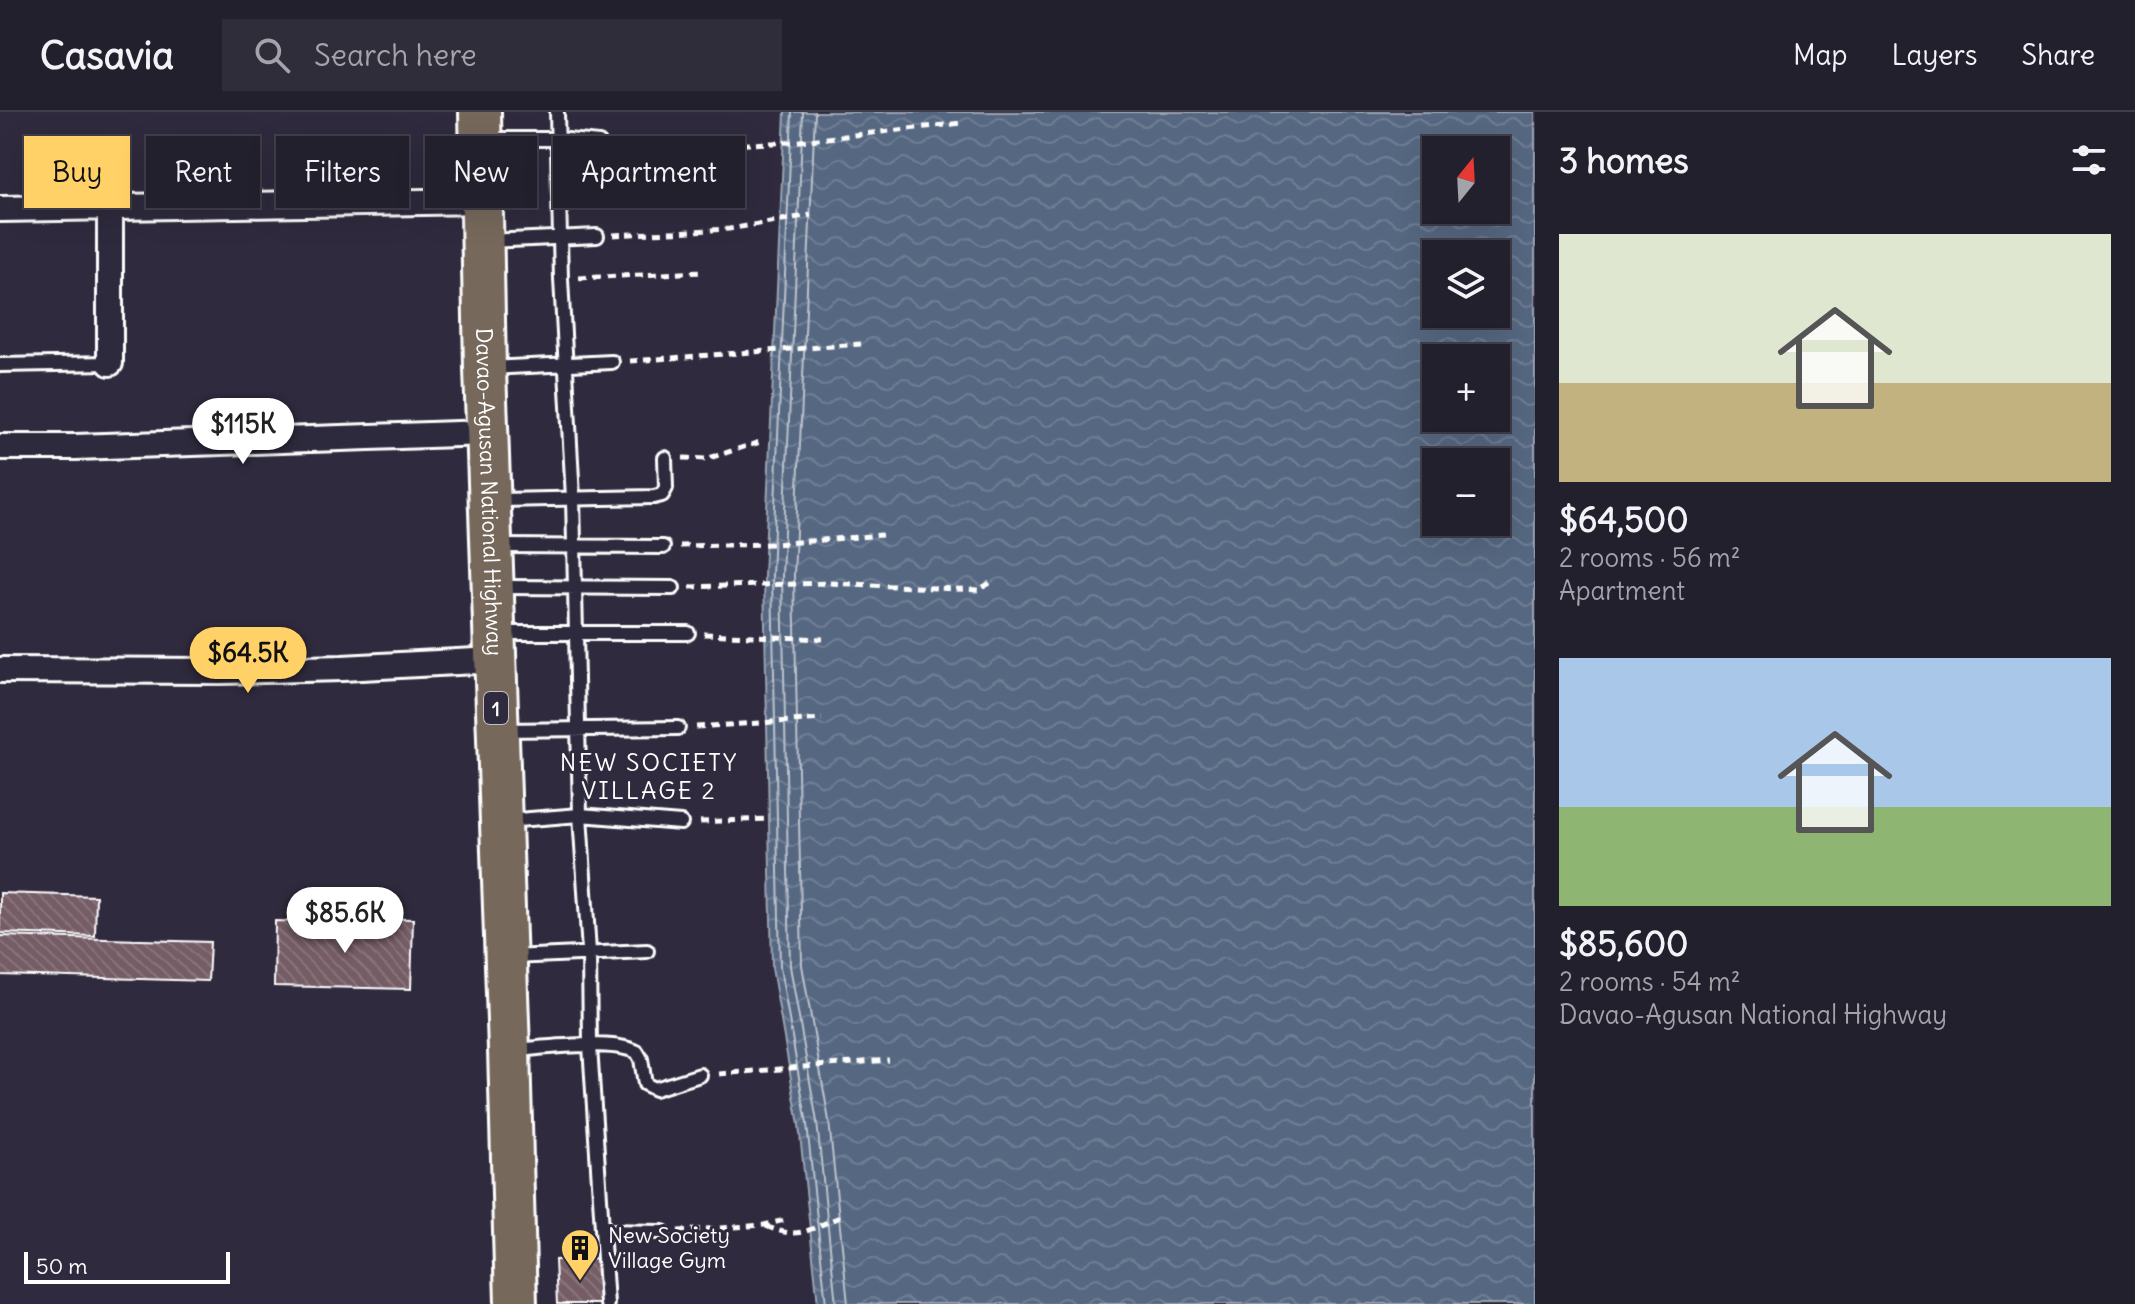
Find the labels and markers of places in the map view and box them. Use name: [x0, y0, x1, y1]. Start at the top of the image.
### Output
pin: $115K: [187, 398, 299, 466]
pin: $64.5K: [183, 627, 313, 695]
pin: $85.6K: [280, 887, 410, 955]
place label: New Society Village Gym: [608, 1221, 730, 1274]
building icon: New Society Village Gym: [559, 1227, 601, 1282]

